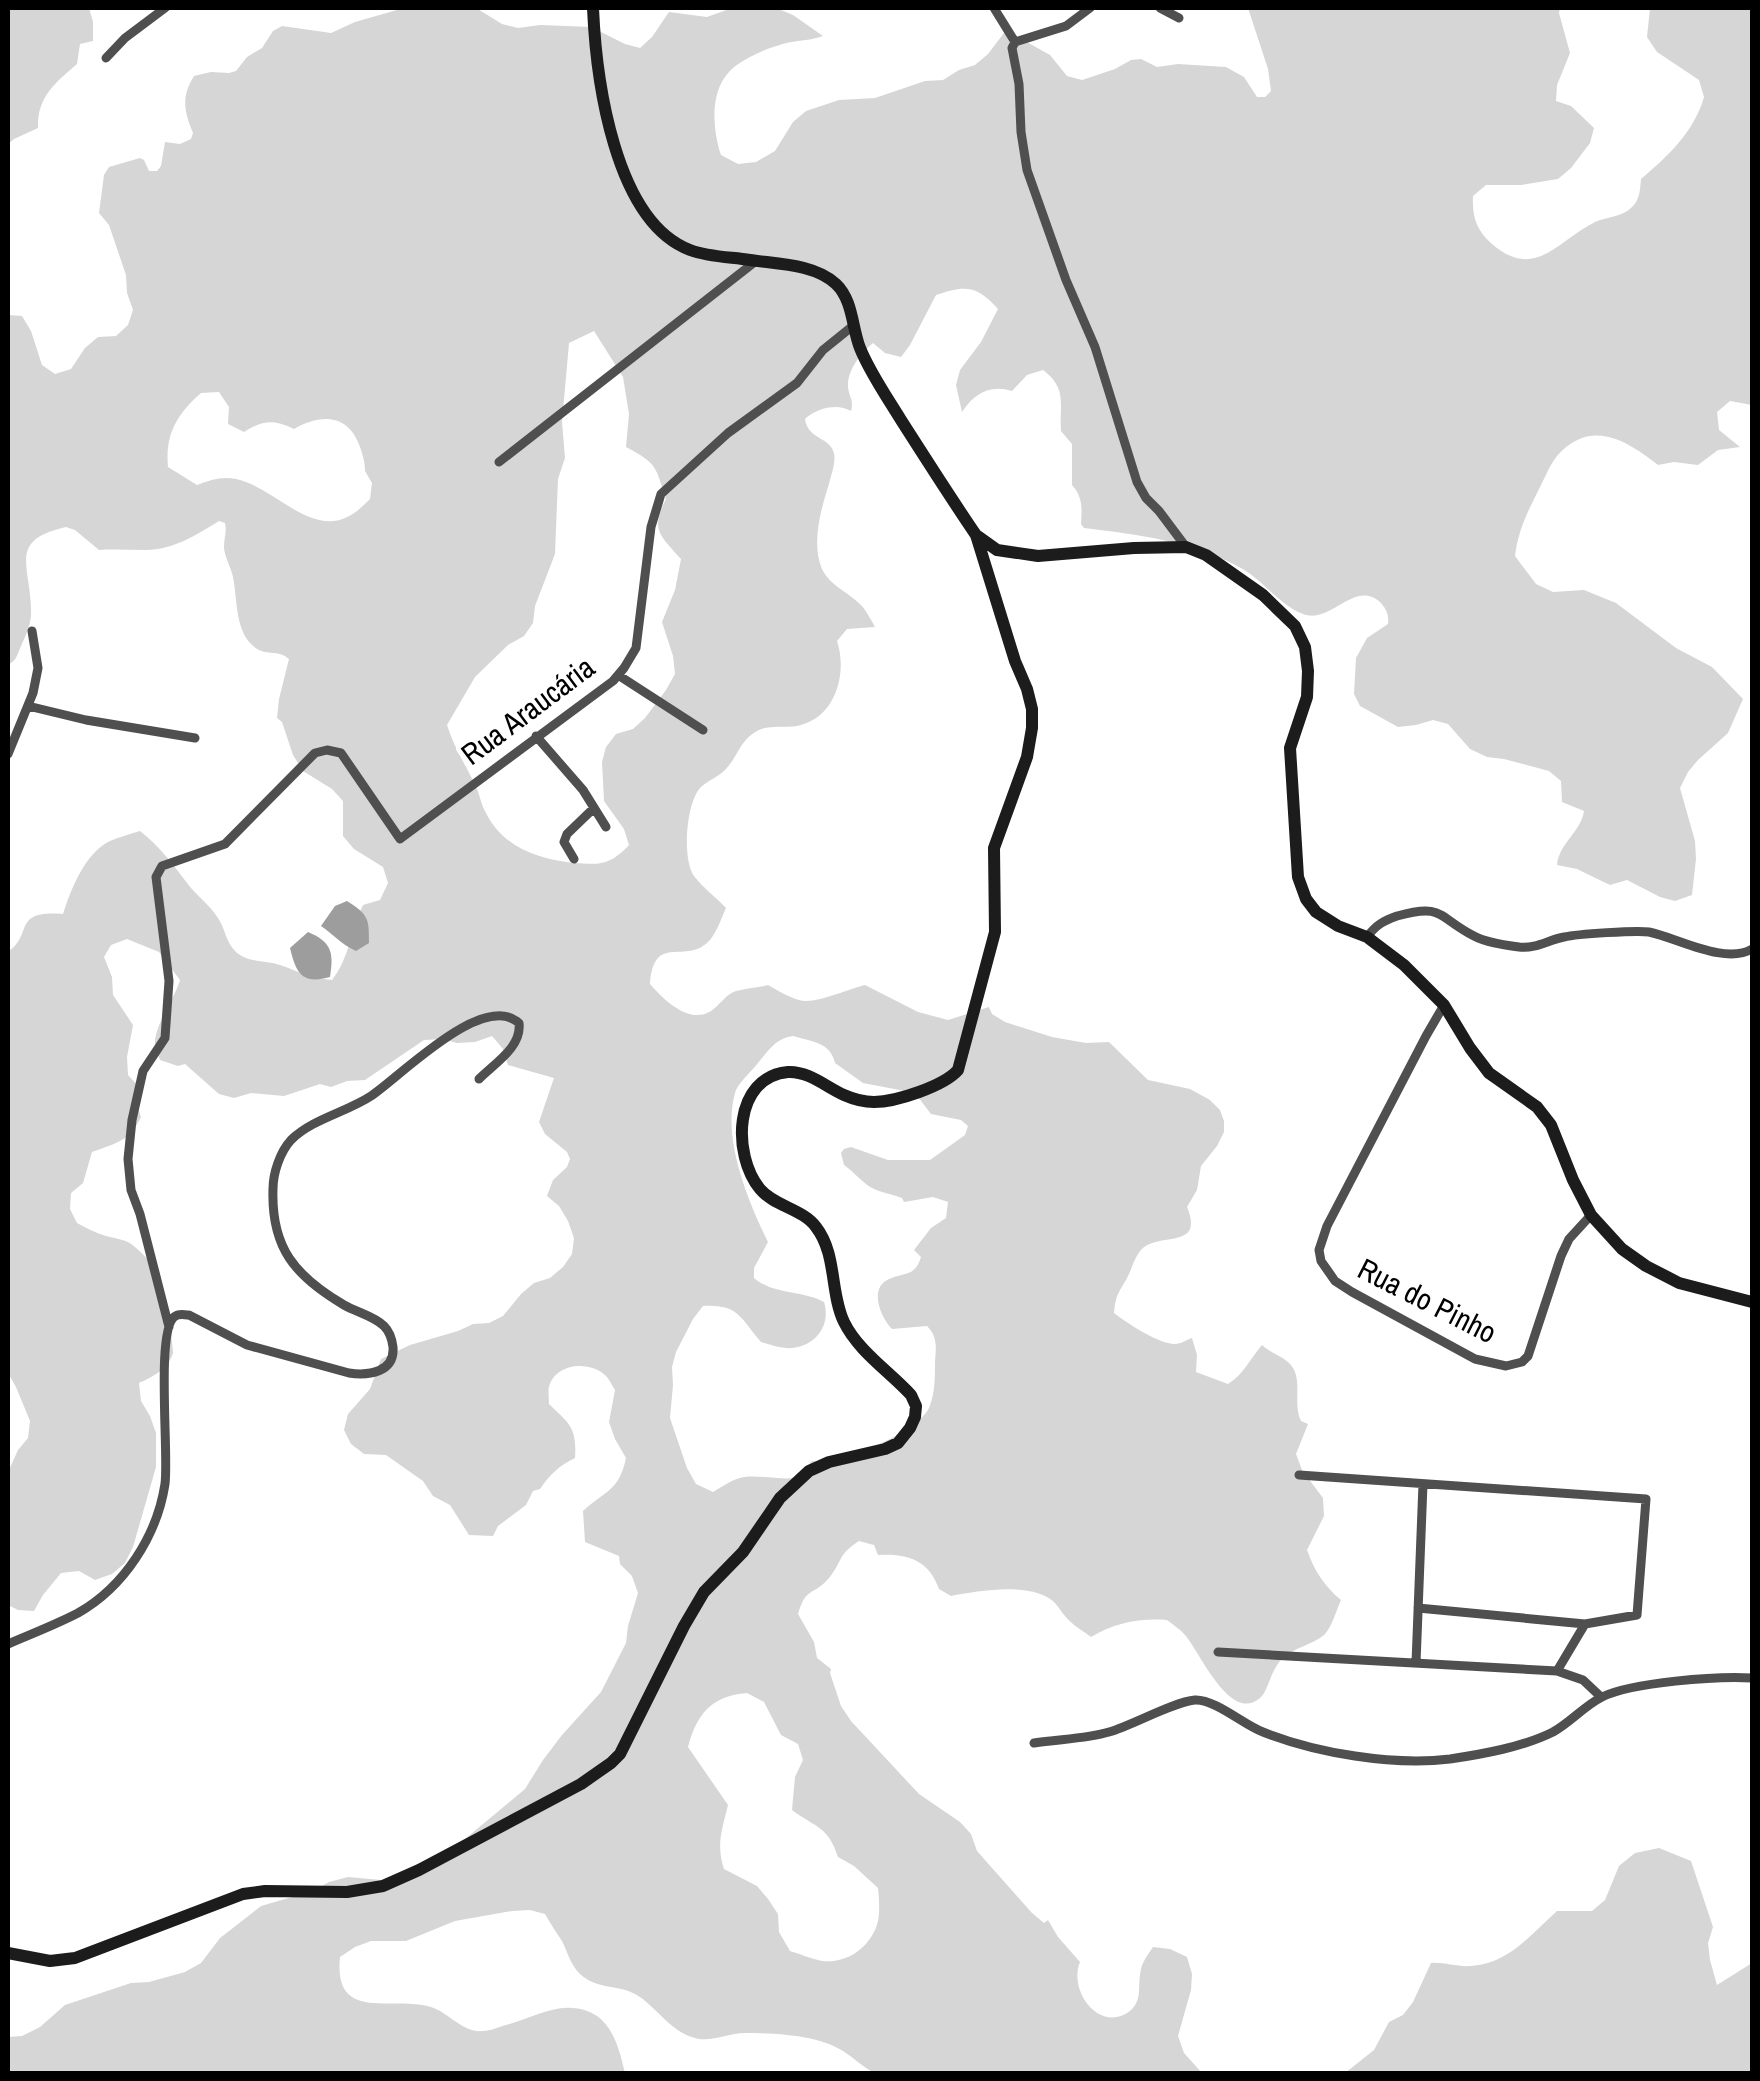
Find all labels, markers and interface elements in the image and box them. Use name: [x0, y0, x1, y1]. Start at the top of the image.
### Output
street label: Rua Araucária: [453, 647, 602, 773]
street label: Rua do Pinho: [1351, 1248, 1504, 1352]

